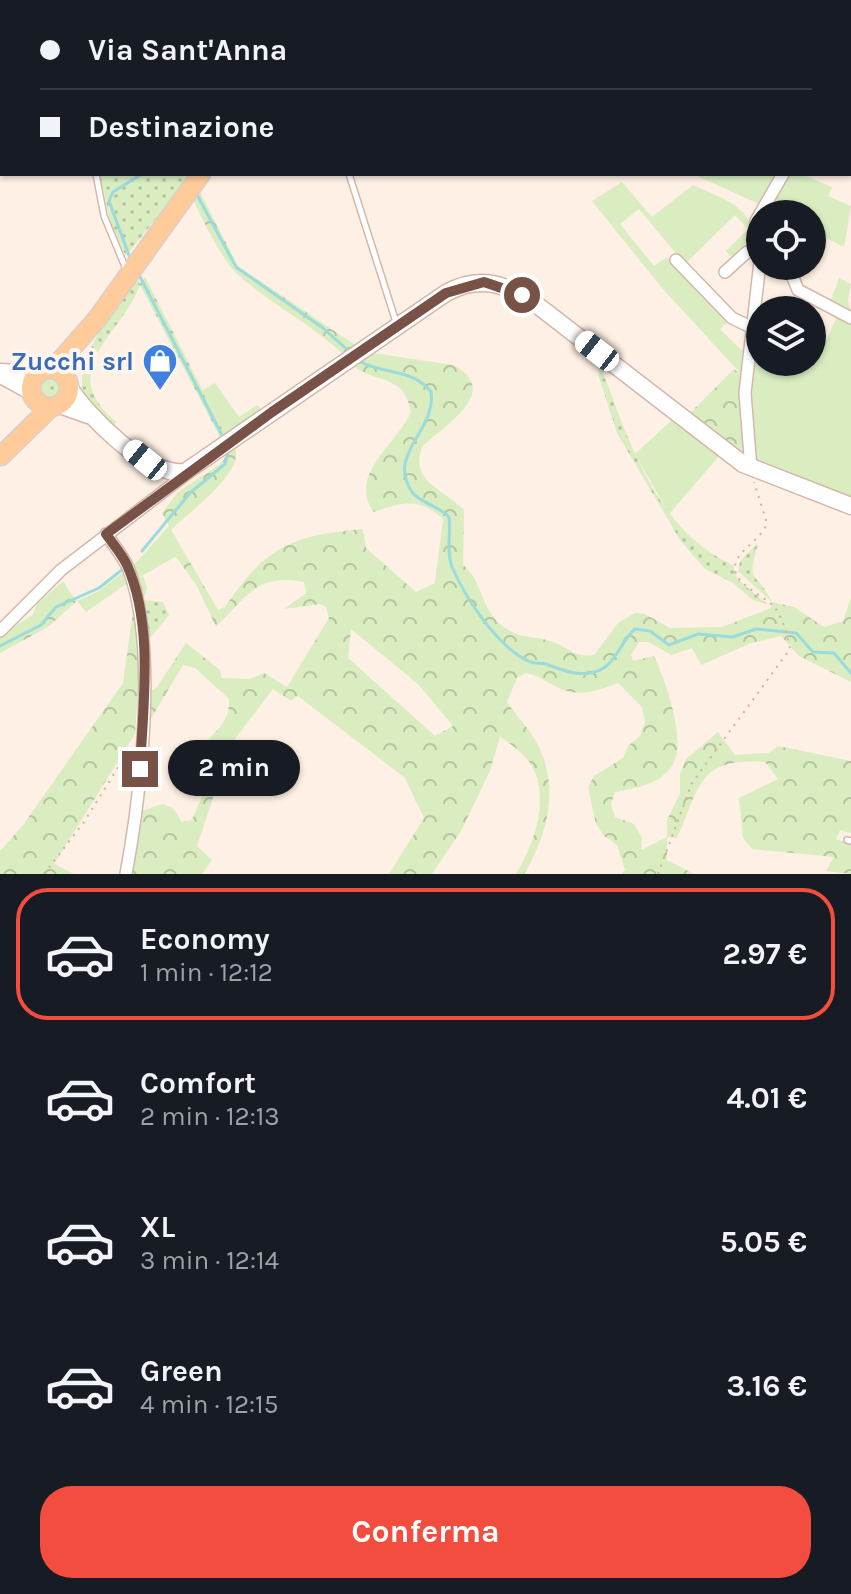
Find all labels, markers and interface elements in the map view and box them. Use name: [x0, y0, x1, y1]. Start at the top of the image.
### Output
text: Via Sant'Anna: [88, 32, 287, 68]
text: Destinazione: [88, 109, 275, 145]
map controls: [746, 200, 826, 376]
button: locate: [746, 200, 826, 280]
route start: [504, 277, 540, 313]
button: layers: [746, 296, 826, 376]
car: [571, 327, 623, 375]
shop icon: Zucchi srl: [141, 342, 179, 392]
place label: Zucchi srl: [11, 346, 134, 377]
car: [119, 436, 171, 484]
callout: 2 min: [168, 741, 300, 797]
route end: [122, 751, 158, 787]
text: 2 min: [198, 752, 270, 783]
icon: car: [44, 918, 116, 990]
text: Economy: [140, 921, 270, 957]
text: 2.97 €: [723, 936, 807, 972]
text: 1 min · 12:12: [140, 957, 273, 988]
icon: car: [44, 1062, 116, 1134]
text: Comfort: [140, 1065, 256, 1101]
text: 4.01 €: [726, 1080, 807, 1116]
text: 2 min · 12:13: [140, 1101, 280, 1132]
icon: car: [44, 1206, 116, 1278]
text: XL: [140, 1209, 175, 1245]
text: 5.05 €: [720, 1224, 807, 1260]
text: 3 min · 12:14: [140, 1245, 279, 1276]
icon: car: [44, 1350, 116, 1422]
text: Green: [140, 1353, 223, 1389]
text: 3.16 €: [726, 1368, 807, 1404]
text: 4 min · 12:15: [140, 1389, 278, 1420]
button: Conferma: [40, 1486, 811, 1578]

